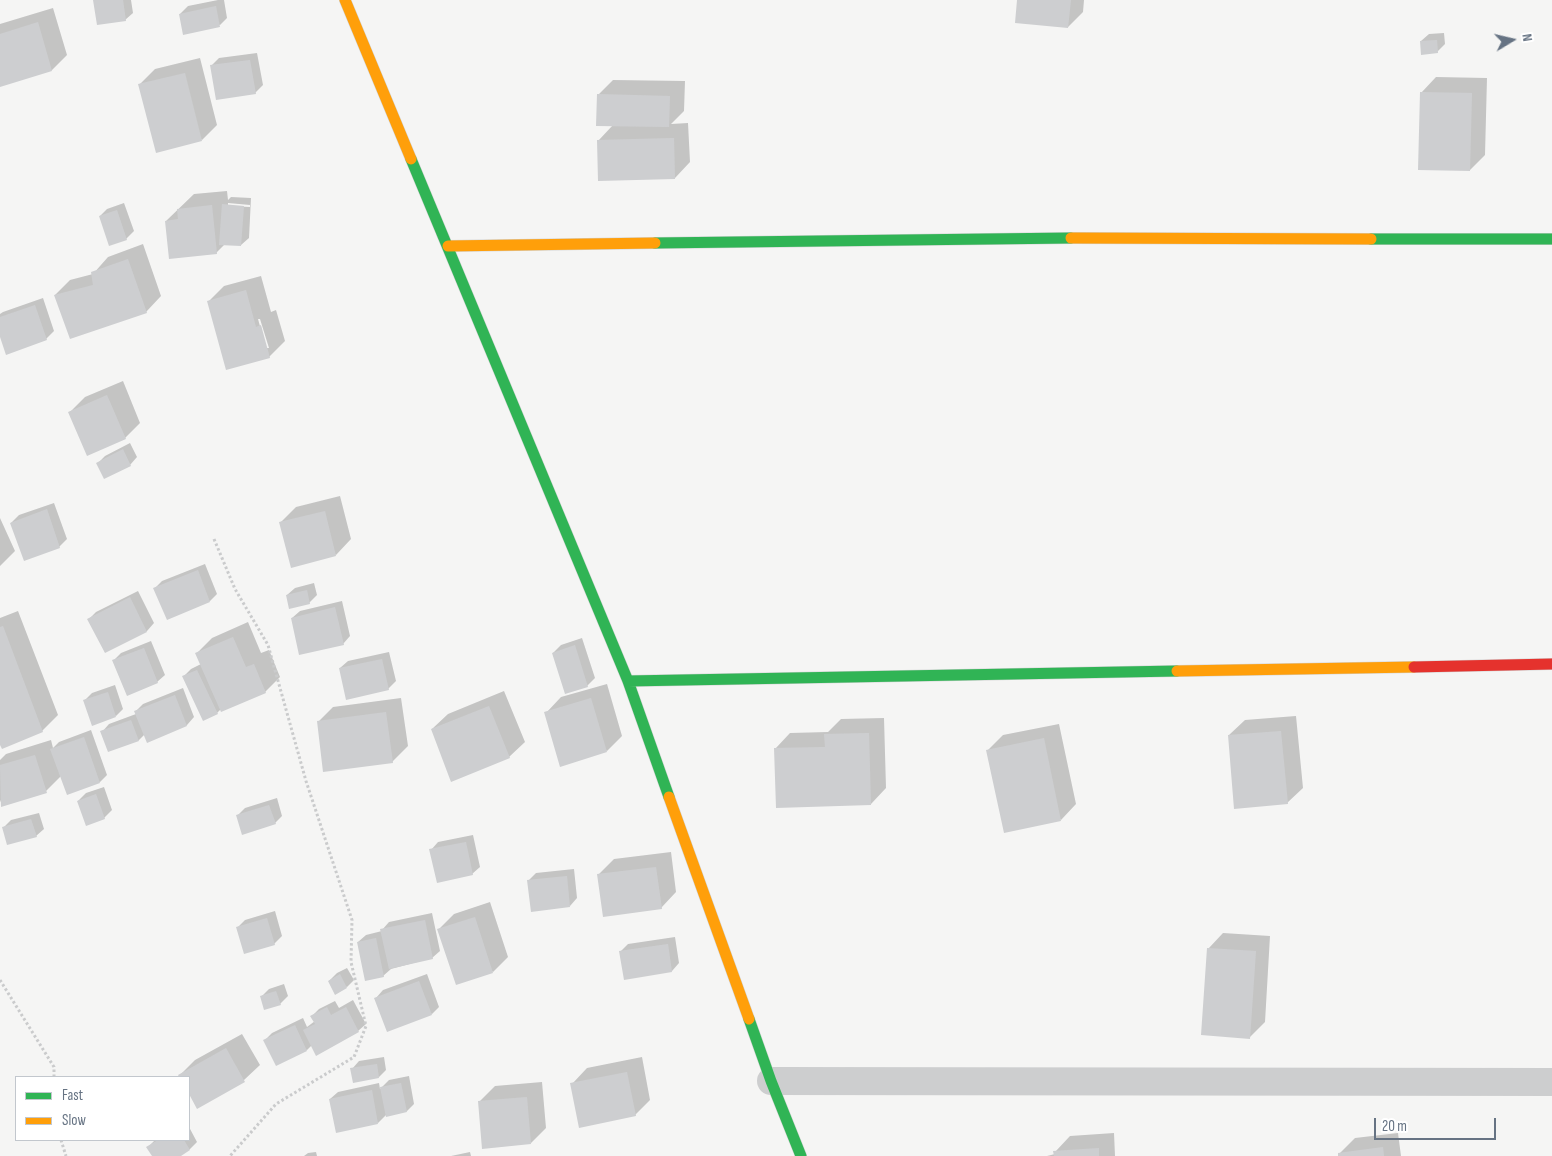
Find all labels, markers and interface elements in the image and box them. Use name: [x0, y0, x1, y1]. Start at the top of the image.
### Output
north arrow: [1487, 15, 1537, 65]
text: N: [1518, 33, 1536, 43]
legend: [15, 1076, 190, 1141]
text: Fast: [62, 1086, 83, 1105]
scale bar: [1377, 1108, 1500, 1140]
text: Slow: [62, 1111, 86, 1130]
text: 20 m: [1382, 1117, 1407, 1136]

